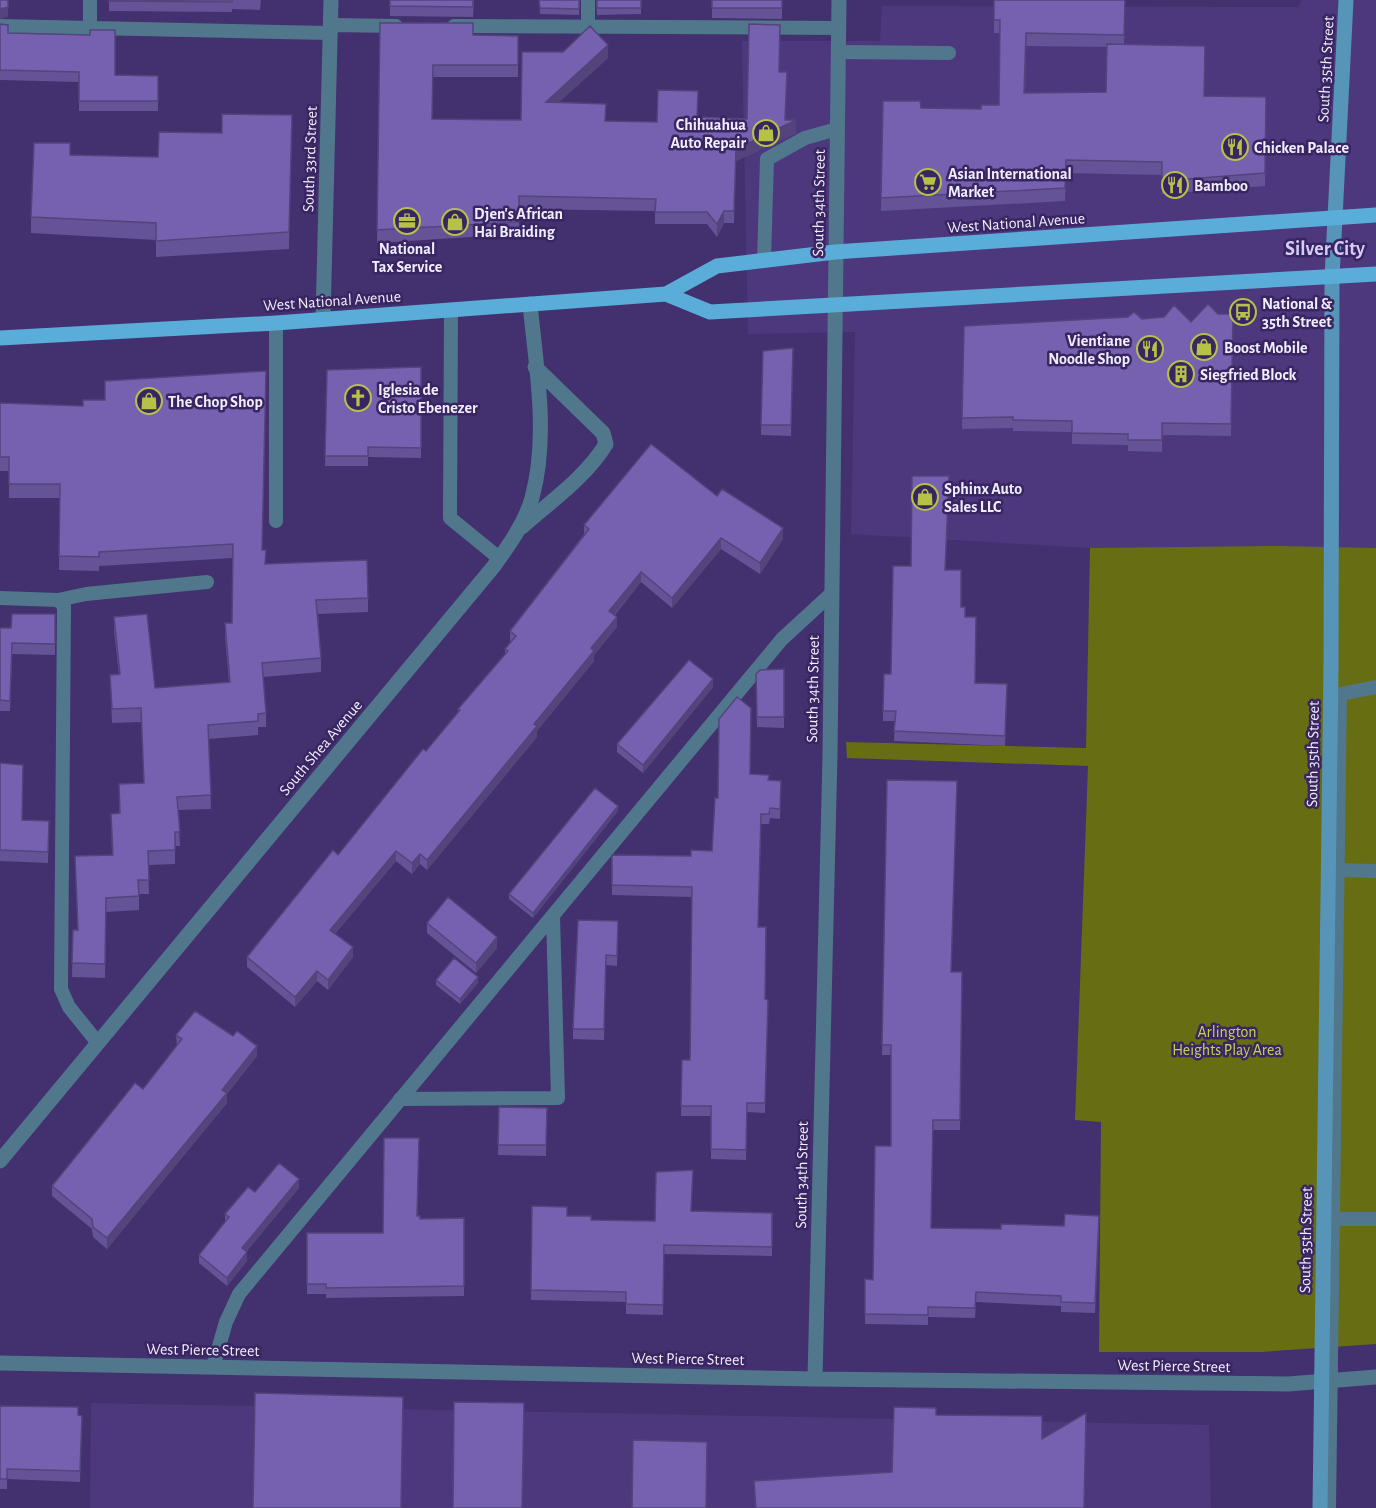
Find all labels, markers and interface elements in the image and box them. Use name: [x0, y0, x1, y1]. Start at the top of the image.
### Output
street label: South 35th Street: [1315, 16, 1337, 123]
street label: South 33rd Street: [300, 106, 320, 212]
place label: Chihuahua Auto Repair: [671, 117, 746, 151]
shop icon: Chihuahua Auto Repair: [751, 118, 781, 148]
restaurant icon: Chicken Palace: [1220, 132, 1250, 162]
place label: Chicken Palace: [1254, 140, 1349, 156]
street label: South 34th Street: [810, 149, 828, 257]
place label: Asian International Market: [948, 166, 1072, 200]
supermarket icon: Asian International Market: [913, 167, 943, 197]
restaurant icon: Bamboo: [1160, 170, 1190, 200]
place label: Bamboo: [1194, 178, 1248, 194]
office icon: National Tax Service: [392, 206, 422, 236]
place label: Djen's African Hai Braiding: [474, 206, 563, 240]
shop icon: Djen's African Hai Braiding: [440, 207, 470, 237]
street label: West National Avenue: [947, 210, 1086, 236]
district label: Silver City: [1285, 239, 1365, 259]
place label: National Tax Service: [372, 241, 443, 275]
street label: West National Avenue: [263, 288, 402, 314]
place label: National & 35th Street: [1262, 296, 1333, 330]
bus stop icon: National & 35th Street: [1228, 297, 1258, 327]
shop icon: Boost Mobile: [1189, 332, 1219, 362]
place label: Vientiane Noodle Shop: [1048, 333, 1130, 367]
restaurant icon: Vientiane Noodle Shop: [1135, 334, 1165, 364]
place label: Boost Mobile: [1224, 340, 1308, 356]
building icon: Siegfried Block: [1166, 359, 1196, 389]
place label: Siegfried Block: [1200, 367, 1297, 383]
place label: Iglesia de Cristo Ebenezer: [378, 382, 478, 416]
church icon: Iglesia de Cristo Ebenezer: [343, 383, 373, 413]
shop icon: The Chop Shop: [134, 386, 164, 416]
place label: The Chop Shop: [168, 394, 263, 410]
place label: Sphinx Auto Sales LLC: [944, 481, 1022, 515]
shop icon: Sphinx Auto Sales LLC: [910, 482, 940, 512]
street label: South 34th Street: [804, 635, 822, 743]
street label: South Shea Avenue: [276, 697, 365, 798]
street label: South 35th Street: [1304, 701, 1322, 807]
park label: Arlington Heights Play Area: [1172, 1024, 1282, 1059]
street label: South 34th Street: [793, 1121, 811, 1229]
street label: South 35th Street: [1297, 1187, 1315, 1293]
street label: West Pierce Street: [146, 1341, 260, 1359]
street label: West Pierce Street: [631, 1350, 745, 1368]
street label: West Pierce Street: [1117, 1357, 1231, 1375]

